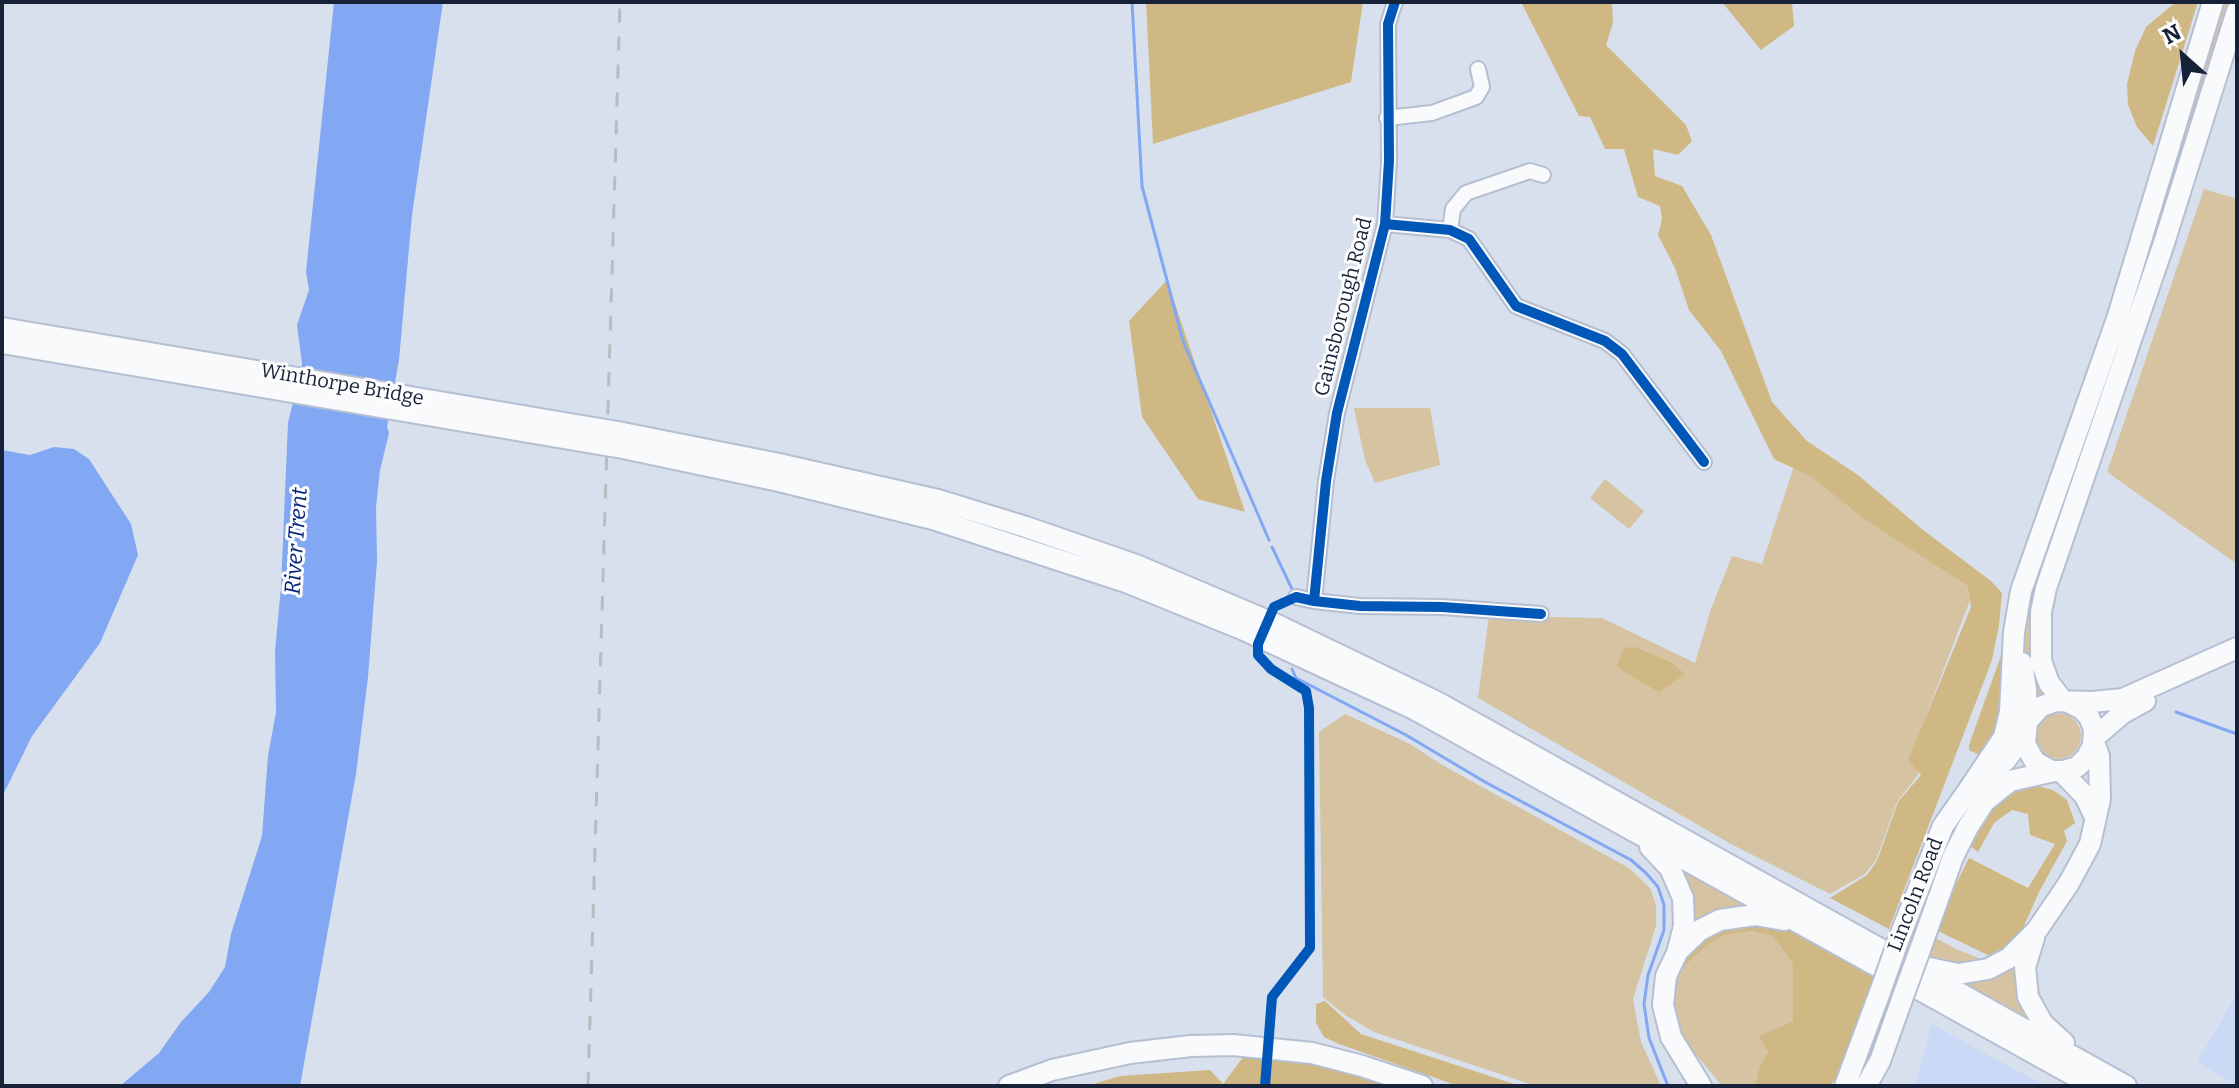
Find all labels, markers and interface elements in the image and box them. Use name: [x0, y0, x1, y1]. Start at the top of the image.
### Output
north arrow: [2143, 16, 2223, 96]
text: N: [2158, 18, 2186, 50]
street label: Gainsborough Road: [1310, 215, 1378, 399]
street label: Winthorpe Bridge: [258, 359, 426, 411]
water label: River Trent: [280, 487, 314, 595]
street label: Lincoln Road: [1883, 835, 1949, 955]

